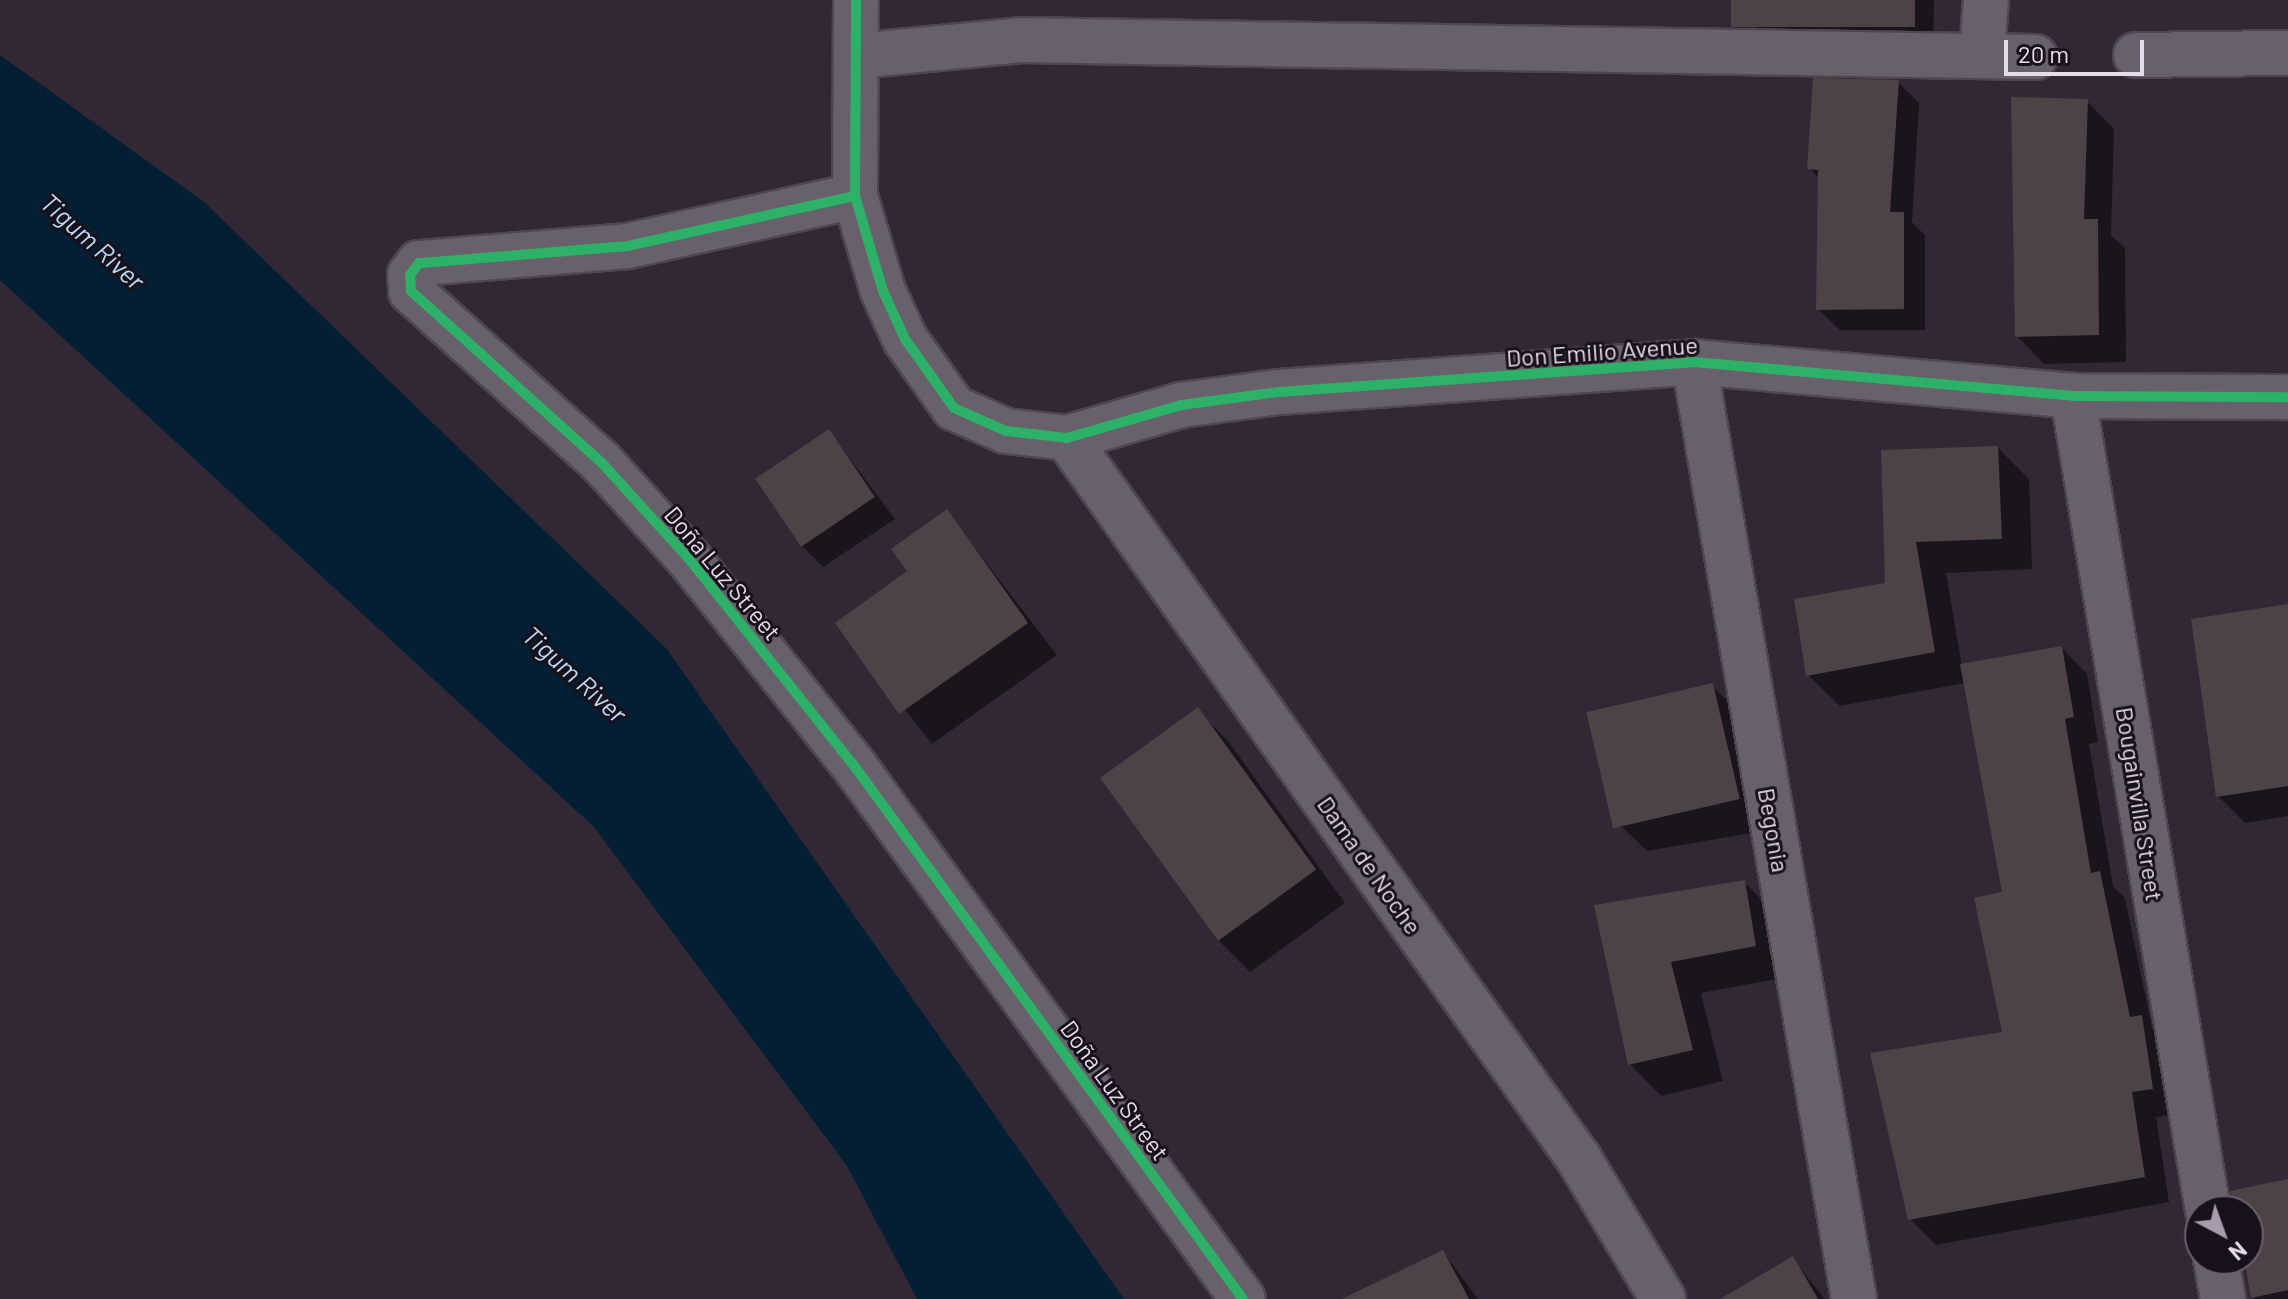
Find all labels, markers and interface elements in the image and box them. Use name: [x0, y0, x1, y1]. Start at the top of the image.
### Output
scale bar: [2008, 24, 2148, 74]
text: 20 m: [2018, 39, 2069, 68]
water label: Tigum River: [34, 186, 152, 296]
street label: Don Emilio Avenue: [1505, 330, 1699, 372]
street label: Doña Luz Street: [659, 500, 787, 646]
water label: Tigum River: [516, 619, 634, 729]
street label: Bougainvilla Street: [2110, 705, 2170, 903]
street label: Begonia: [1752, 786, 1796, 874]
street label: Dama de Noche: [1312, 790, 1428, 940]
street label: Doña Luz Street: [1055, 1015, 1175, 1165]
north arrow: [2184, 1195, 2264, 1275]
text: N: [2224, 1237, 2252, 1266]

